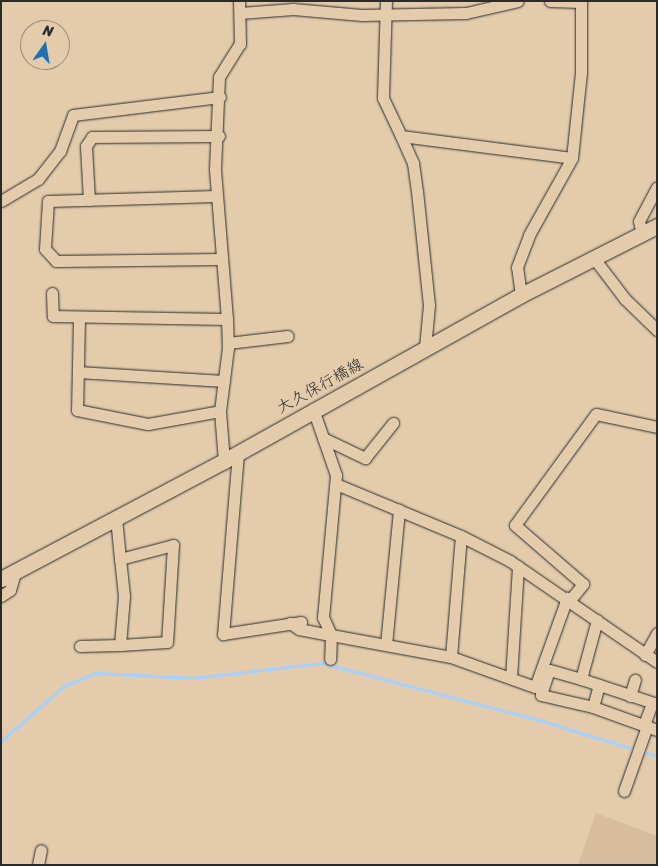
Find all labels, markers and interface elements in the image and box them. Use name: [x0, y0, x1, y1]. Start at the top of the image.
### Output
text: N: [41, 18, 56, 44]
north arrow: [20, 20, 70, 70]
street label: 大久保行橋線: [273, 354, 367, 418]

